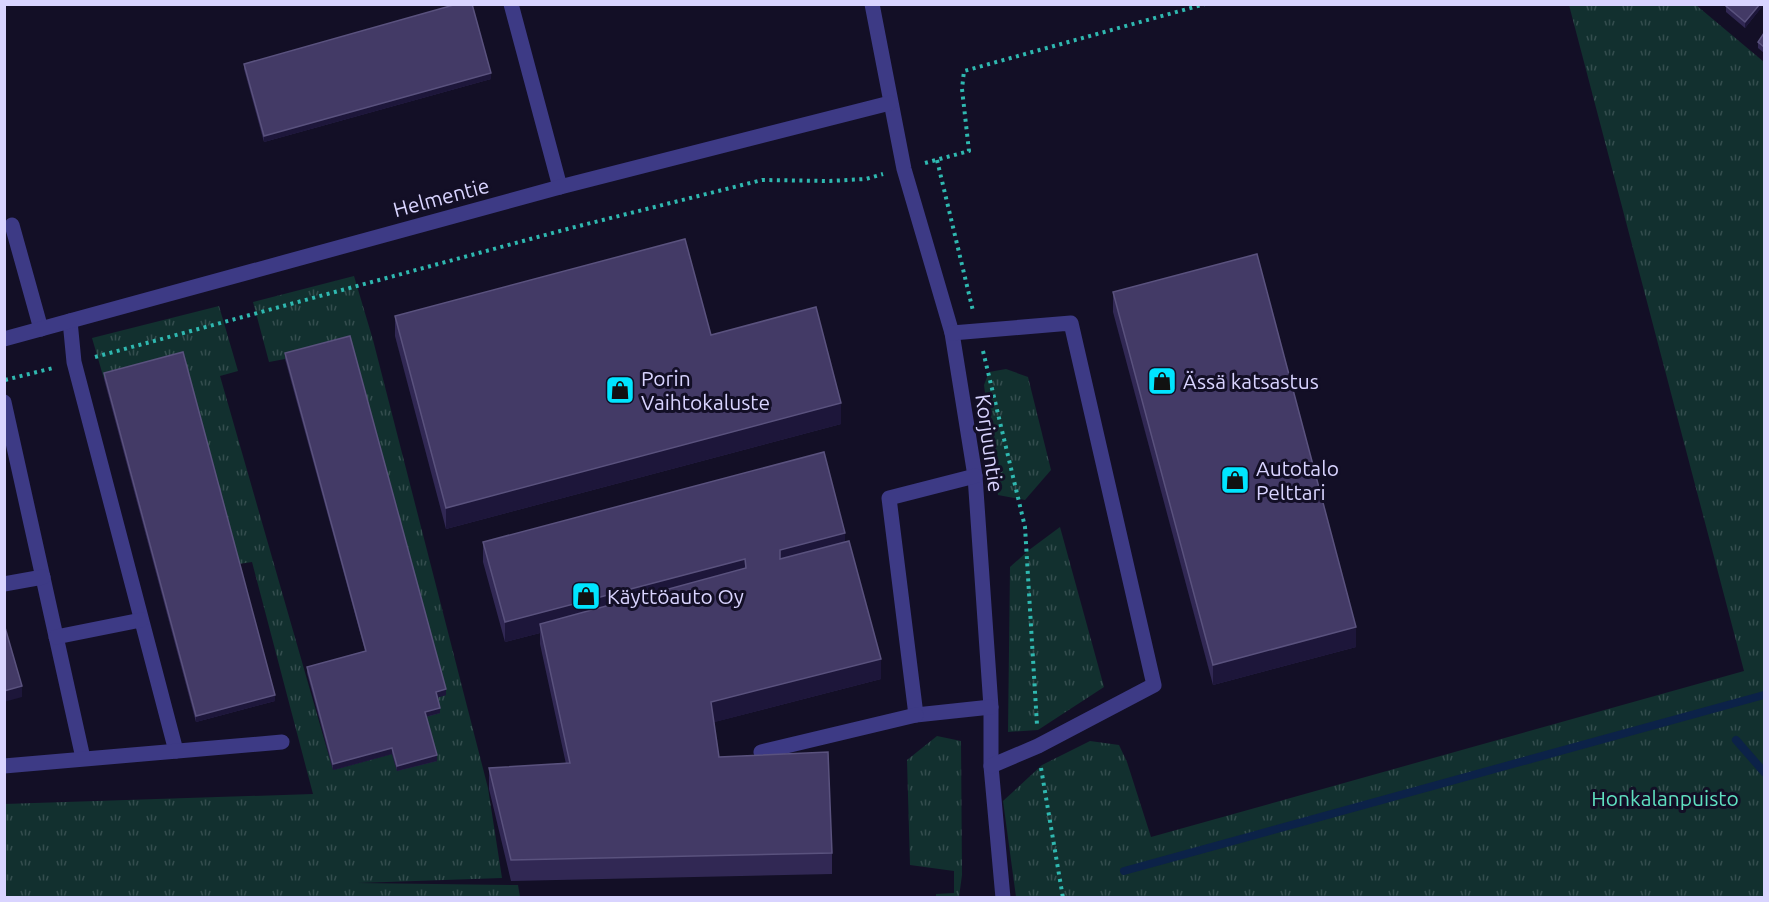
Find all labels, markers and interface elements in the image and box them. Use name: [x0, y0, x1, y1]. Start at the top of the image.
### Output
street label: Helmentie: [390, 173, 492, 221]
shop icon: Ässä katsastus: [1146, 365, 1178, 397]
place label: Porin Vaihtokaluste: [641, 366, 770, 414]
place label: Ässä katsastus: [1183, 369, 1319, 393]
shop icon: Porin Vaihtokaluste: [604, 374, 636, 406]
street label: Korjuuntie: [971, 392, 1009, 494]
place label: Autotalo Pelttari: [1256, 456, 1339, 504]
shop icon: Autotalo Pelttari: [1219, 464, 1251, 496]
shop icon: Käyttöauto Oy: [570, 580, 602, 612]
place label: Käyttöauto Oy: [607, 584, 744, 608]
park label: Honkalanpuisto: [1591, 786, 1739, 810]

